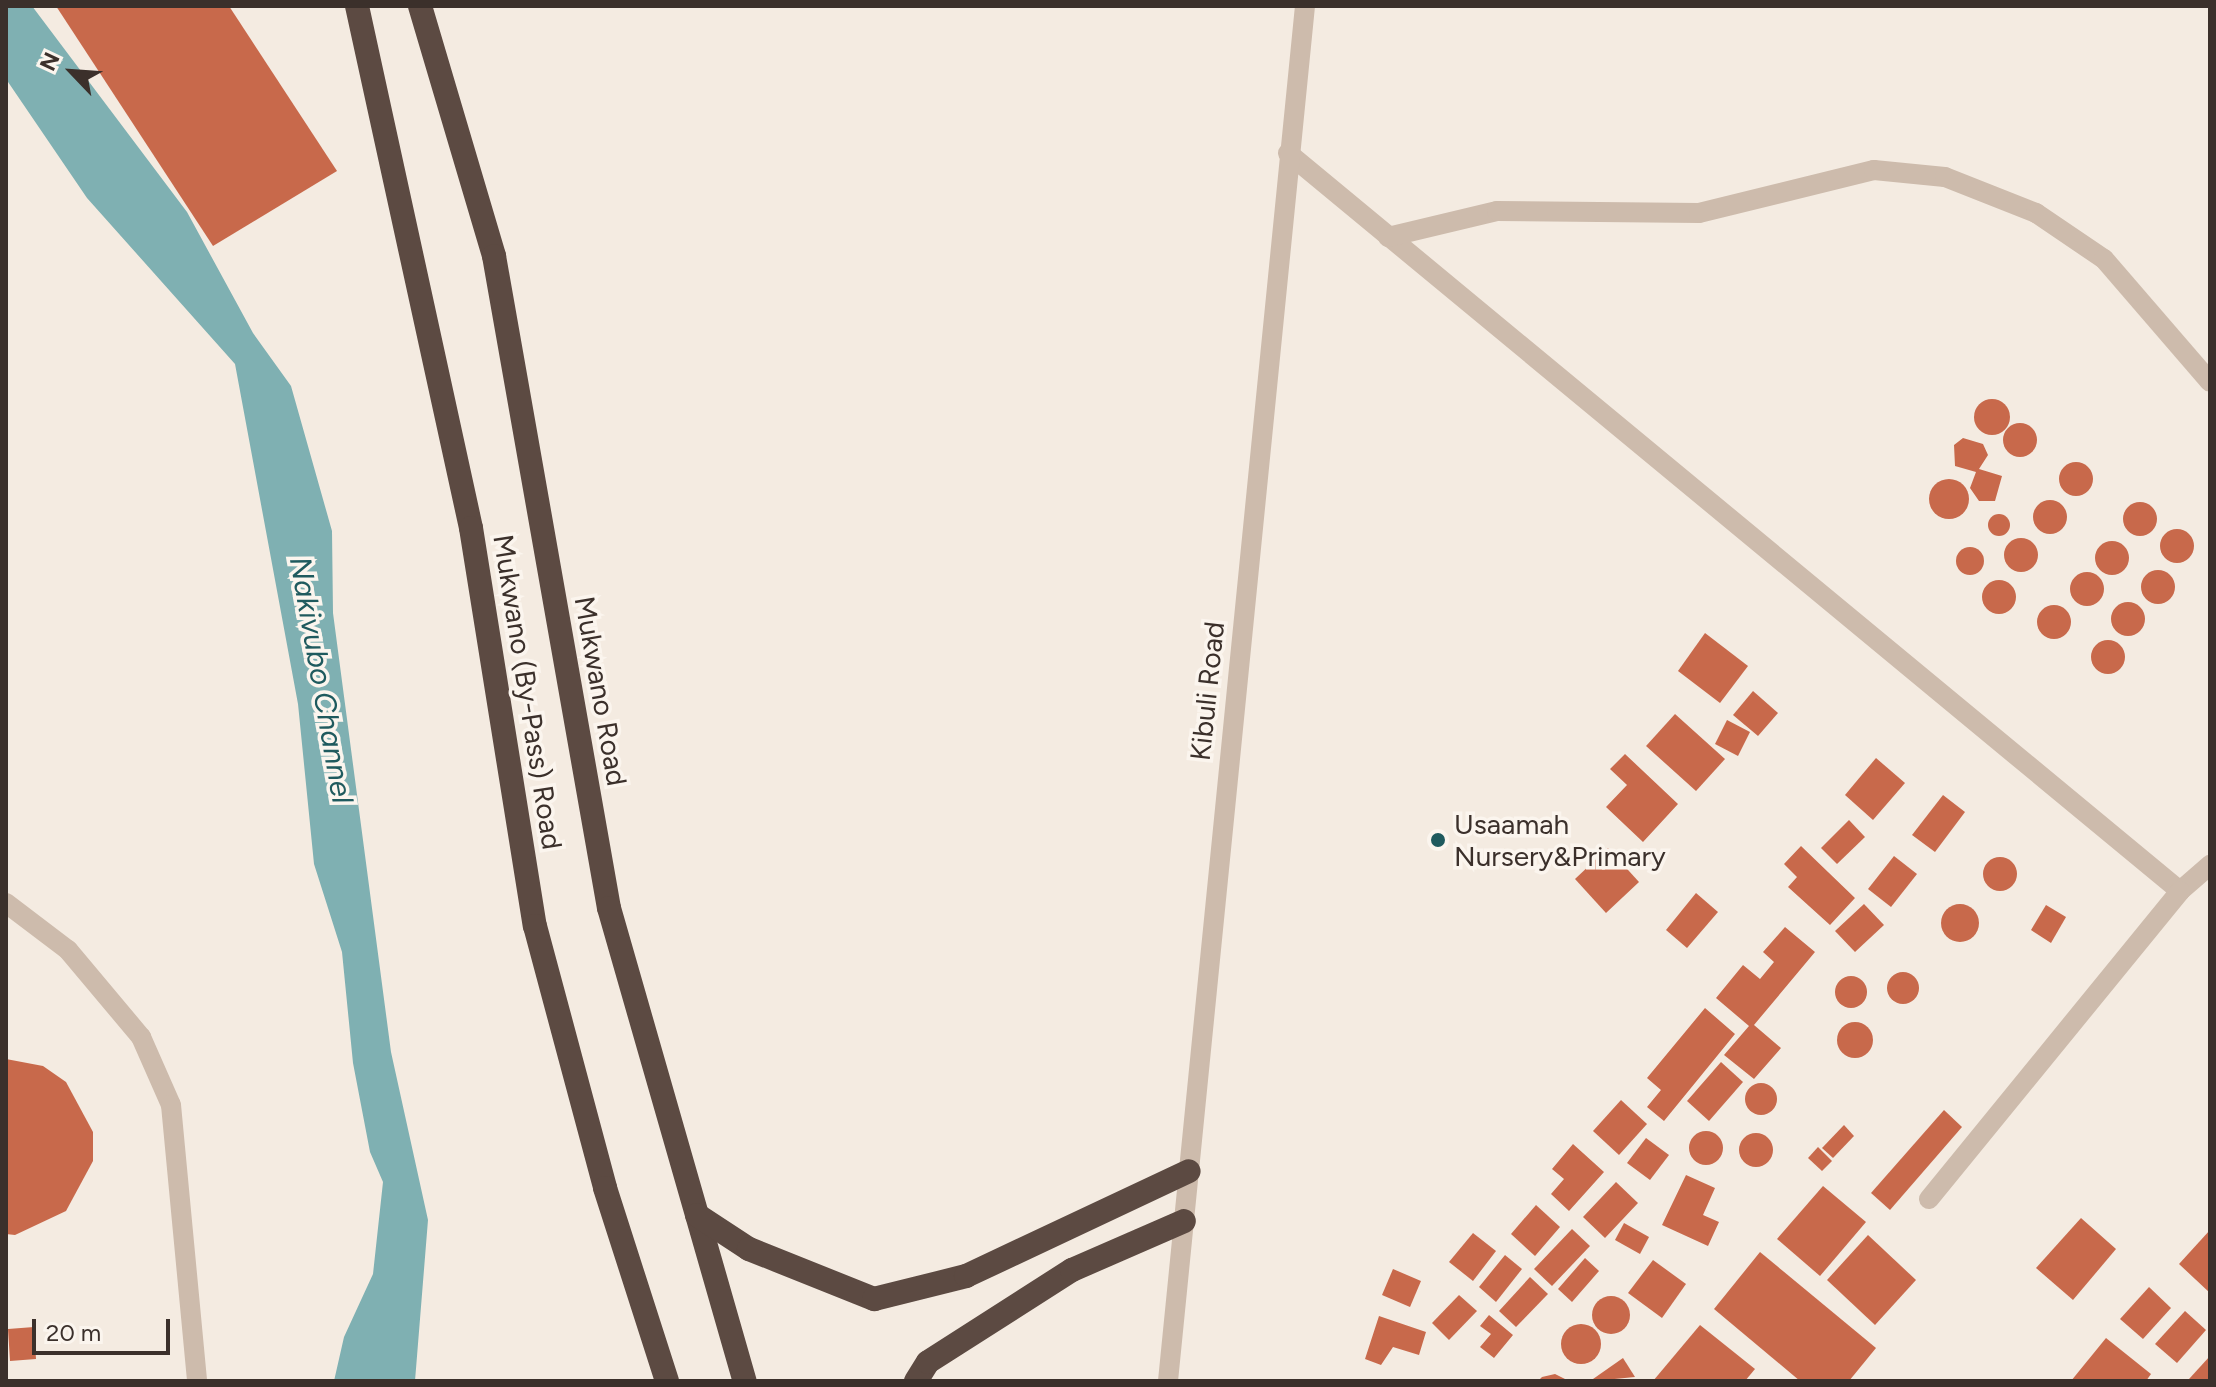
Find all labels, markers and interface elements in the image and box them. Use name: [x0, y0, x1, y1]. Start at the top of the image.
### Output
north arrow: [32, 32, 112, 112]
text: N: [34, 48, 66, 75]
street label: Mukwano (By-Pass) Road: [486, 532, 570, 852]
water label: Nakivubo Channel: [282, 554, 360, 806]
street label: Mukwano Road: [568, 594, 634, 788]
street label: Kibuli Road: [1183, 620, 1231, 762]
place label: Usaamah Nursery&Primary: [1454, 807, 1666, 873]
marker: Usaamah Nursery&Primary: [1429, 831, 1447, 849]
scale bar: [36, 1303, 174, 1353]
text: 20 m: [46, 1318, 101, 1347]

